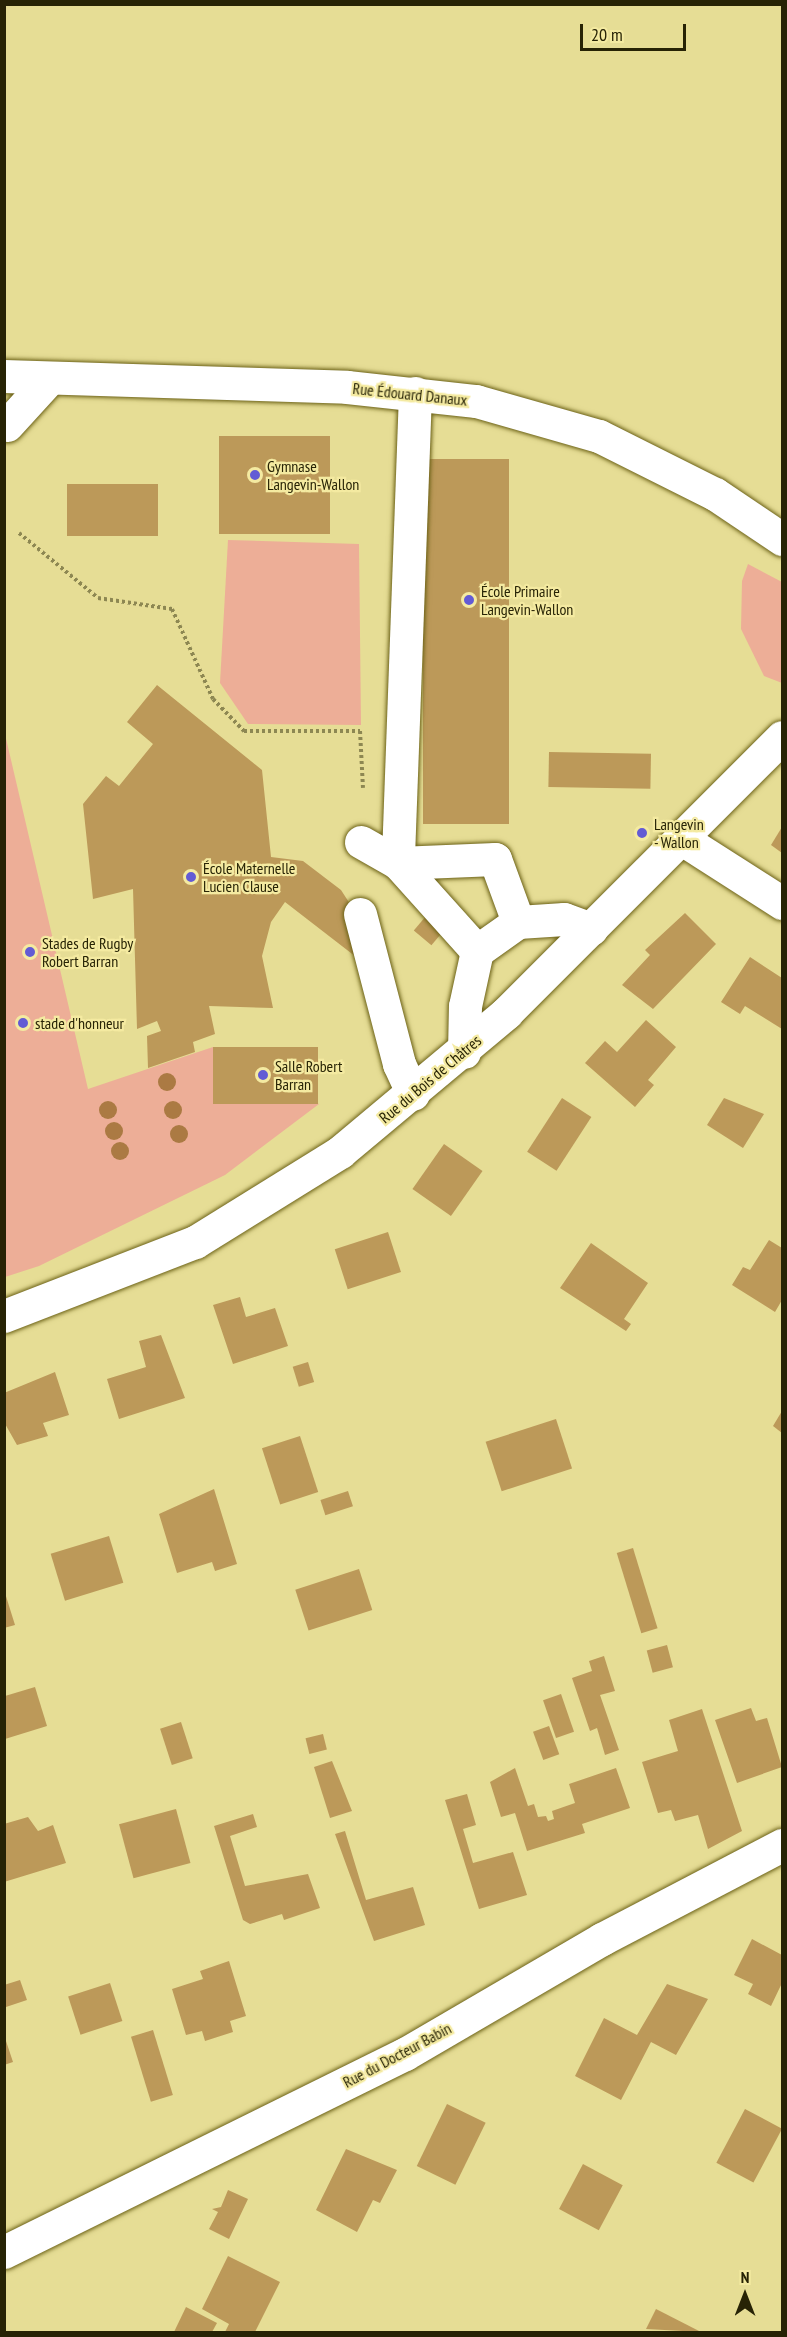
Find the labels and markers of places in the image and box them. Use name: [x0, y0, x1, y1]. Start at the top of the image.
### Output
place label: Gymnase Langevin-Wallon: [267, 456, 359, 494]
marker: Gymnase Langevin-Wallon: [248, 468, 262, 482]
place label: École Primaire Langevin-Wallon: [481, 581, 573, 619]
marker: École Primaire Langevin-Wallon: [462, 593, 476, 607]
place label: Langevin - Wallon: [654, 814, 704, 852]
marker: Langevin - Wallon: [635, 826, 649, 840]
place label: École Maternelle Lucien Clause: [203, 858, 295, 896]
marker: École Maternelle Lucien Clause: [184, 870, 198, 884]
place label: Stades de Rugby Robert Barran: [42, 933, 133, 971]
marker: Stades de Rugby Robert Barran: [23, 945, 37, 959]
place label: stade d'honneur: [35, 1013, 124, 1033]
marker: stade d'honneur: [16, 1016, 30, 1030]
place label: Salle Robert Barran: [275, 1056, 342, 1094]
marker: Salle Robert Barran: [256, 1068, 270, 1082]

